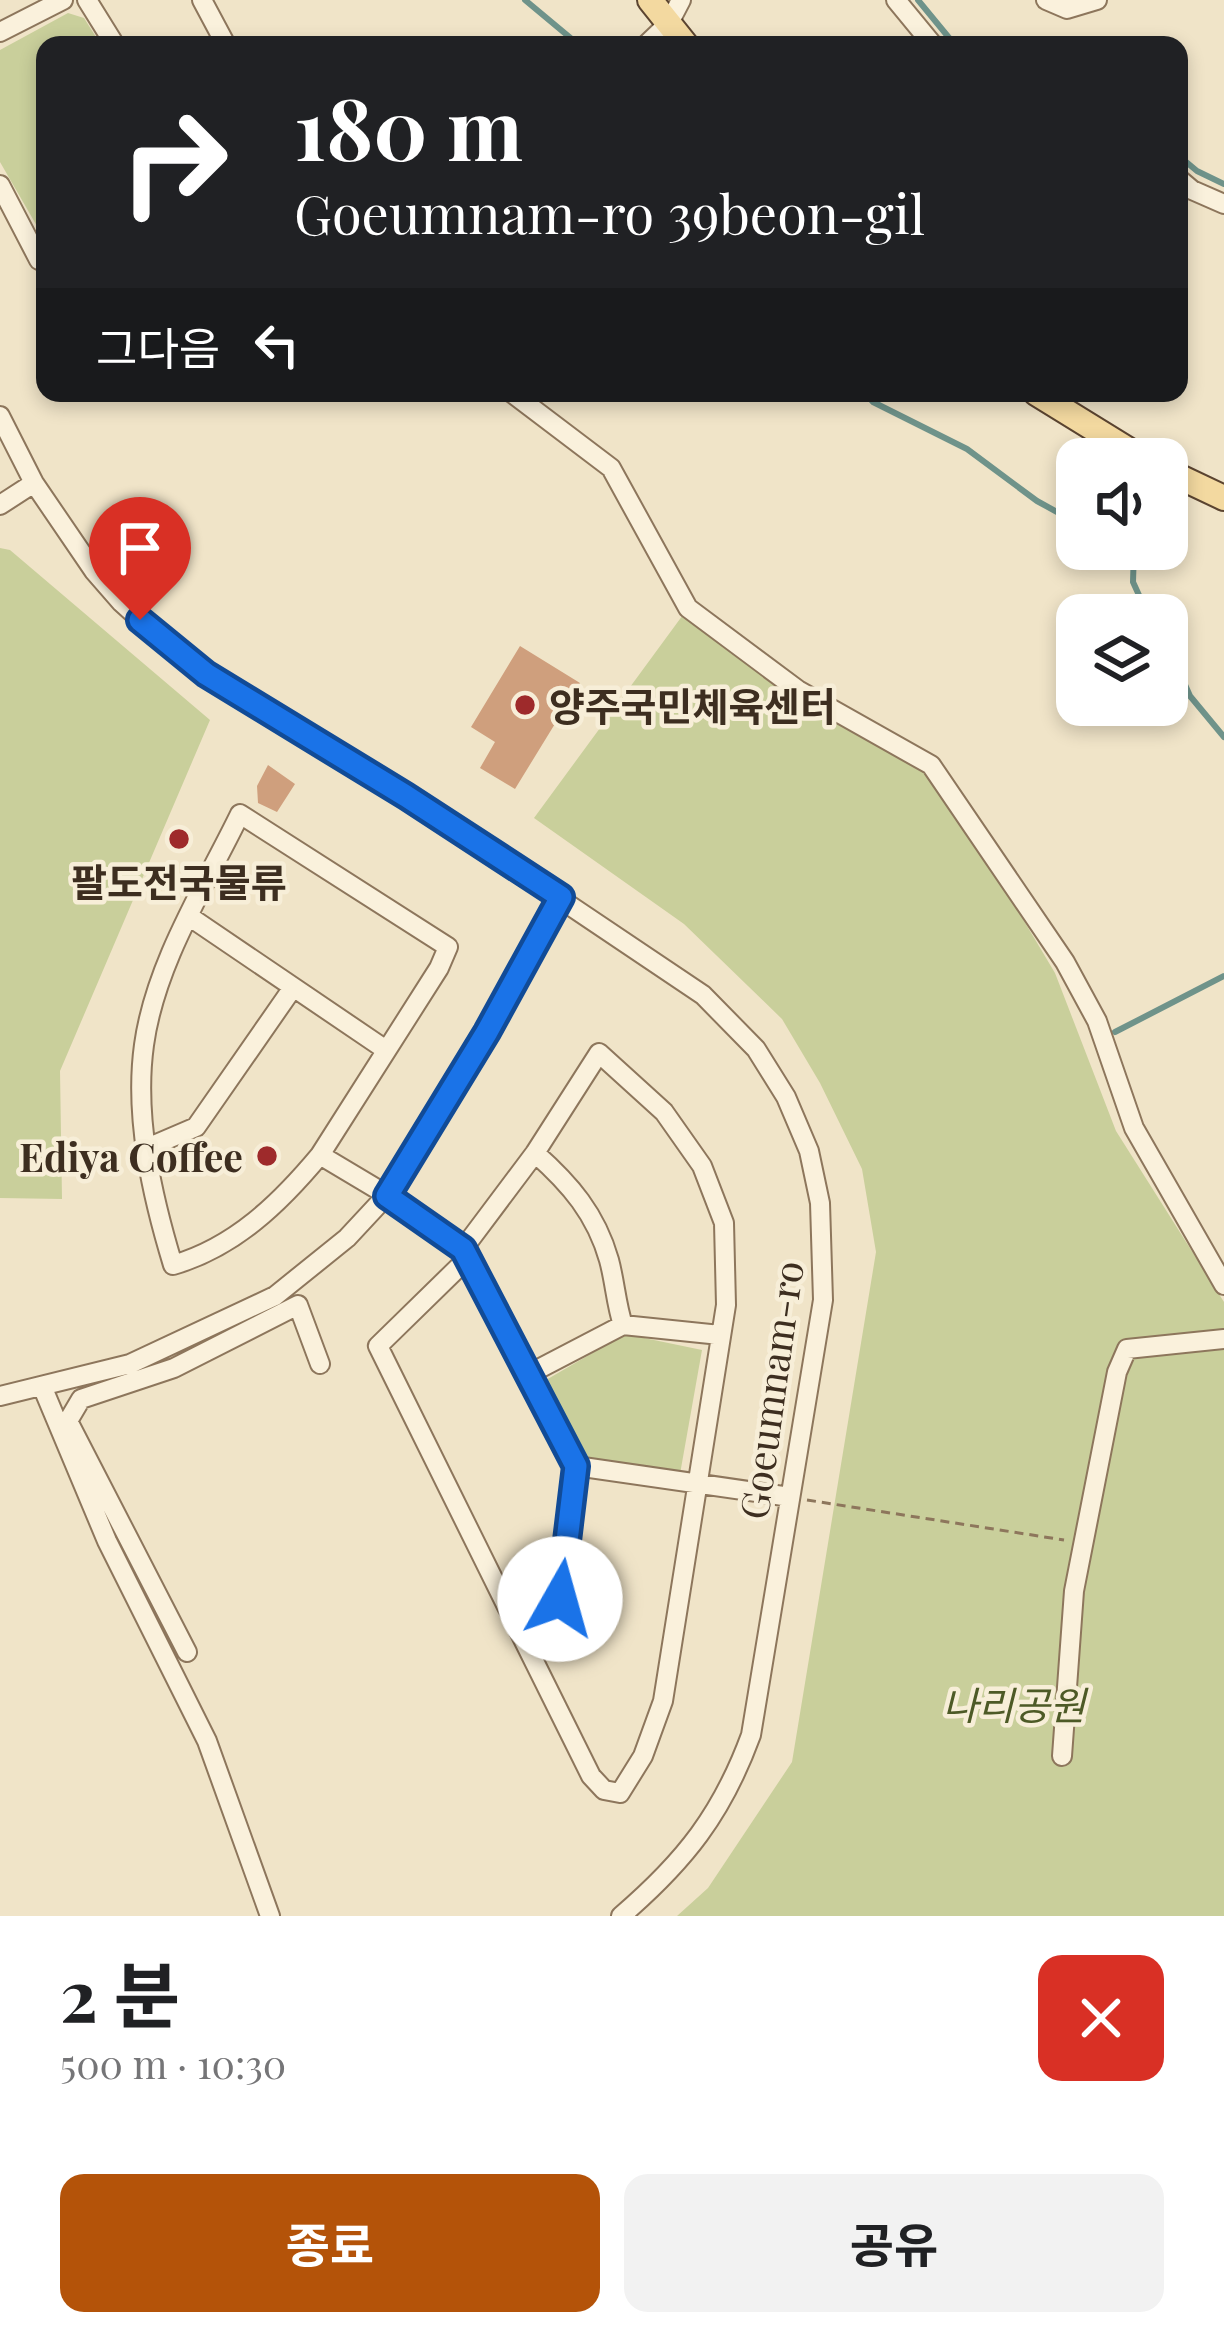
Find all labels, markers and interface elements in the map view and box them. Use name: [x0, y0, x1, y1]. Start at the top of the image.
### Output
text: 180 m: [294, 70, 523, 182]
icon: right: [96, 84, 252, 240]
text: Goeumnam-ro 39beon-gil: [294, 177, 925, 249]
icon: left: [244, 312, 310, 378]
text: 그다음: [96, 316, 220, 376]
map controls: [1056, 438, 1188, 726]
button: sound: [1056, 438, 1188, 570]
pin: [89, 497, 191, 620]
icon: arrive: [107, 515, 173, 581]
button: layers: [1056, 594, 1188, 726]
place label: 양주국민체육센터: [549, 679, 836, 731]
marker: 양주국민체육센터: [512, 692, 538, 718]
marker: 팔도전국물류: [166, 826, 192, 852]
place label: 팔도전국물류: [71, 855, 287, 907]
place label: Ediya Coffee: [19, 1130, 243, 1182]
marker: Ediya Coffee: [254, 1143, 280, 1169]
street label: Goeumnam-ro: [726, 1258, 814, 1522]
position arrow: [497, 1536, 623, 1662]
park label: 나리공원: [942, 1678, 1089, 1730]
text: 2 분: [60, 1944, 180, 2040]
button: close: [1038, 1955, 1164, 2081]
text: 500 m · 10:30: [60, 2037, 286, 2089]
button: 종료: [60, 2174, 600, 2312]
button: 공유: [624, 2174, 1164, 2312]

